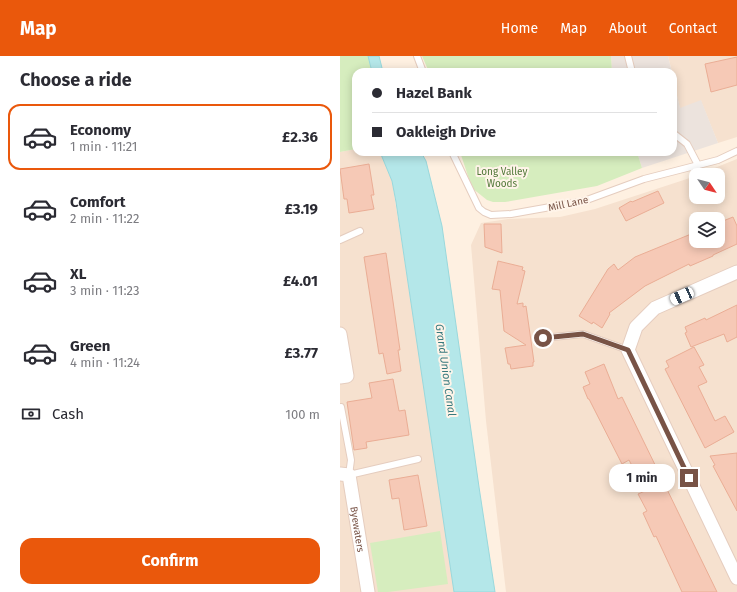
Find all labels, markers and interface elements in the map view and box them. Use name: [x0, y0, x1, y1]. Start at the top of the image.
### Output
text: Map: [20, 17, 57, 40]
text: Home: [501, 20, 538, 37]
text: Map: [560, 20, 587, 37]
text: About: [609, 20, 647, 37]
text: Contact: [669, 20, 717, 37]
text: Choose a ride: [20, 69, 132, 91]
text: Hazel Bank: [396, 84, 472, 102]
icon: car: [22, 119, 58, 155]
text: Economy: [70, 121, 131, 139]
text: Oakleigh Drive: [396, 123, 496, 141]
text: £2.36: [282, 128, 318, 146]
text: 1 min · 11:21: [70, 139, 137, 154]
park label: Long Valley Woods: [477, 166, 528, 190]
north arrow: [689, 168, 725, 204]
map controls: [689, 168, 725, 248]
icon: car: [22, 191, 58, 227]
text: Comfort: [70, 193, 126, 211]
street label: Mill Lane: [547, 194, 589, 214]
text: £3.19: [285, 200, 318, 218]
text: 2 min · 11:22: [70, 211, 139, 226]
button: layers: [689, 212, 725, 248]
icon: car: [22, 263, 58, 299]
text: XL: [70, 265, 86, 283]
text: £4.01: [283, 272, 318, 290]
text: 3 min · 11:23: [70, 283, 139, 298]
car: [669, 286, 695, 306]
water label: Grand Union Canal: [433, 323, 458, 417]
route start: [534, 329, 552, 347]
icon: car: [22, 335, 58, 371]
text: Green: [70, 337, 110, 355]
text: £3.77: [284, 344, 318, 362]
text: 4 min · 11:24: [70, 355, 140, 370]
icon: cash: [20, 403, 42, 425]
text: Cash: [52, 405, 84, 423]
text: 100 m: [285, 407, 320, 422]
callout: 1 min: [609, 464, 675, 492]
route end: [680, 469, 698, 487]
text: 1 min: [626, 470, 658, 485]
street label: Byewaters: [347, 506, 367, 554]
button: Confirm: [20, 538, 320, 584]

